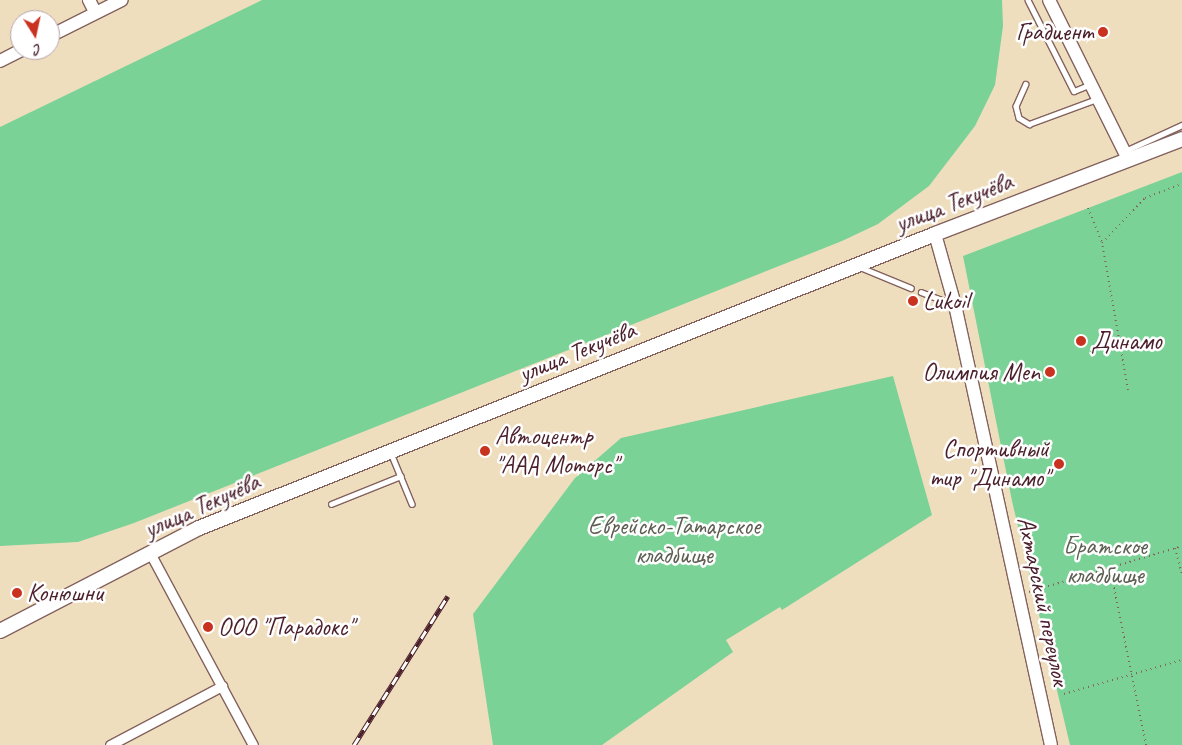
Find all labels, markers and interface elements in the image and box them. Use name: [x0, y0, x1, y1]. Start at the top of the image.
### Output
north arrow: [10, 10, 60, 60]
place label: Градиент: [1016, 17, 1093, 47]
marker: Градиент: [1097, 26, 1109, 38]
text: С: [33, 40, 42, 58]
street label: улица Текучёва: [891, 167, 1017, 239]
place label: Lukoil: [923, 286, 969, 316]
marker: Lukoil: [907, 295, 919, 307]
street label: улица Текучёва: [514, 315, 640, 389]
place label: Динамо: [1091, 326, 1162, 356]
marker: Динамо: [1075, 335, 1087, 347]
place label: Олимпия Men: [923, 357, 1040, 387]
marker: Олимпия Men: [1044, 366, 1056, 378]
place label: Автоцентр "ААА Моторс": [495, 422, 618, 481]
place label: Спортивный тир "Динамо": [929, 435, 1049, 494]
marker: Автоцентр "ААА Моторс": [479, 445, 491, 457]
marker: Спортивный тир "Динамо": [1053, 458, 1065, 470]
street label: улица Текучёва: [139, 467, 265, 545]
park label: Еврейско-Татарское кладбище: [588, 512, 760, 571]
street label: Ахтарский переулок: [1010, 514, 1076, 688]
park label: Братское кладбище: [1063, 532, 1147, 591]
place label: Конюшни: [27, 578, 103, 608]
marker: Конюшни: [11, 587, 23, 599]
place label: ООО "Парадокс": [218, 612, 353, 642]
marker: ООО "Парадокс": [202, 621, 214, 633]

